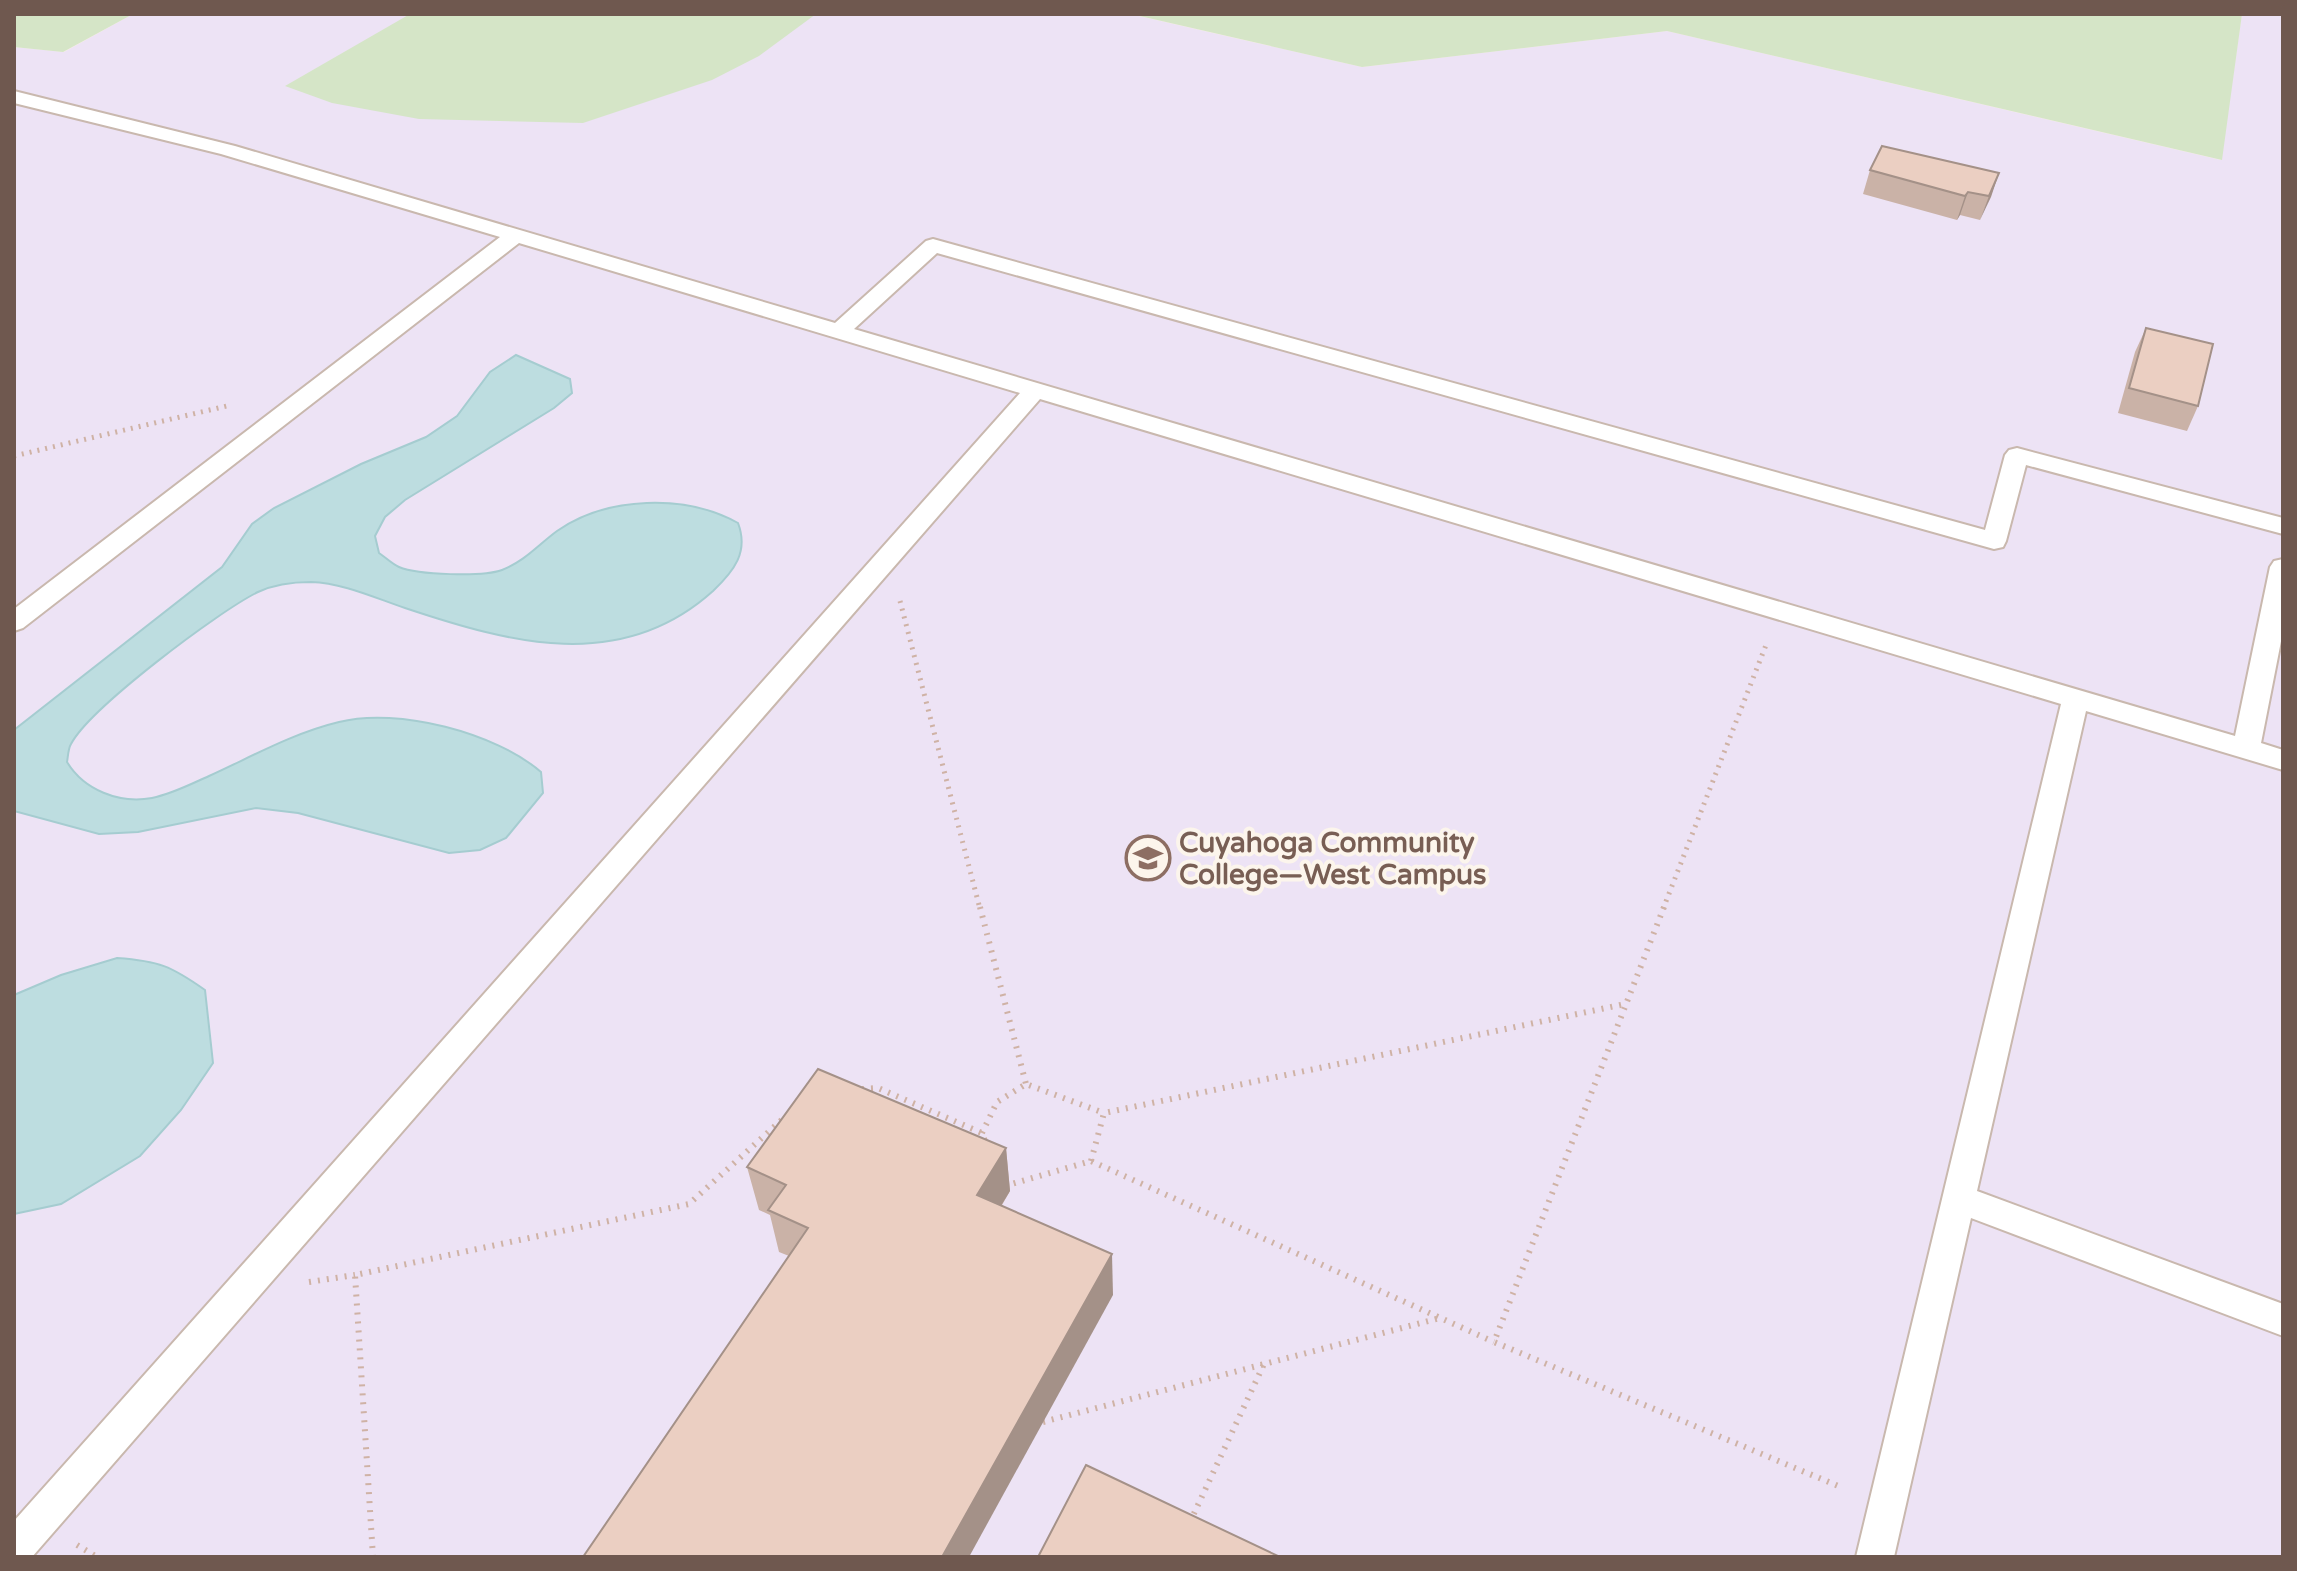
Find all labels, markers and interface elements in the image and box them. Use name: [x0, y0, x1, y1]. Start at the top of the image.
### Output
place label: Cuyahoga Community College—West Campus: [1179, 826, 1487, 892]
school or university icon: Cuyahoga Community College—West Campus: [1124, 834, 1172, 882]

